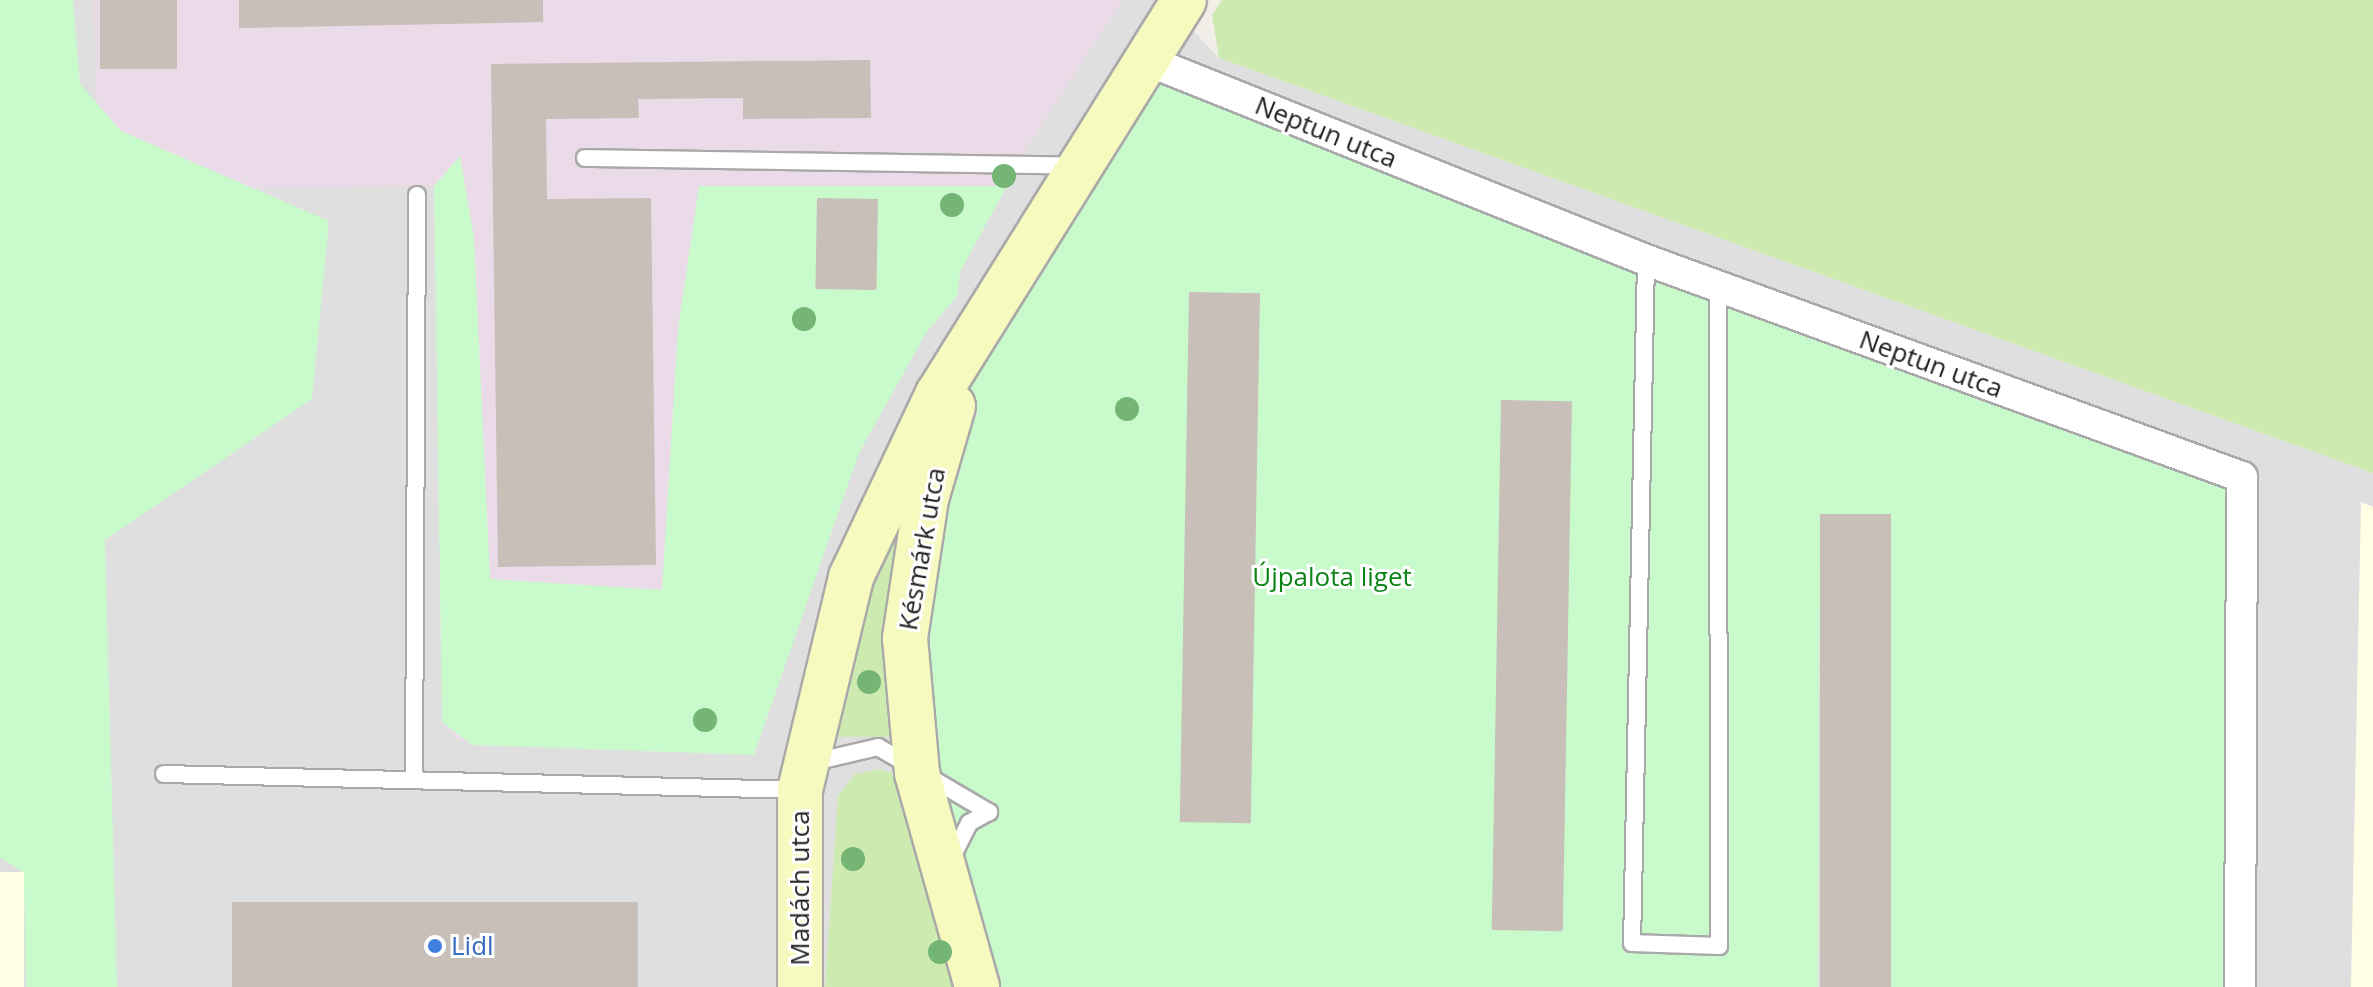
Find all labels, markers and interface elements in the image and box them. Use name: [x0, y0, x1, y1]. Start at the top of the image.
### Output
street label: Neptun utca: [1251, 89, 1401, 175]
street label: Neptun utca: [1855, 324, 2007, 404]
street label: Késmárk utca: [892, 465, 952, 633]
park label: Újpalota liget: [1252, 561, 1412, 593]
street label: Madách utca: [784, 810, 816, 966]
place label: Lidl: [451, 930, 494, 962]
marker: Lidl: [426, 937, 444, 955]

